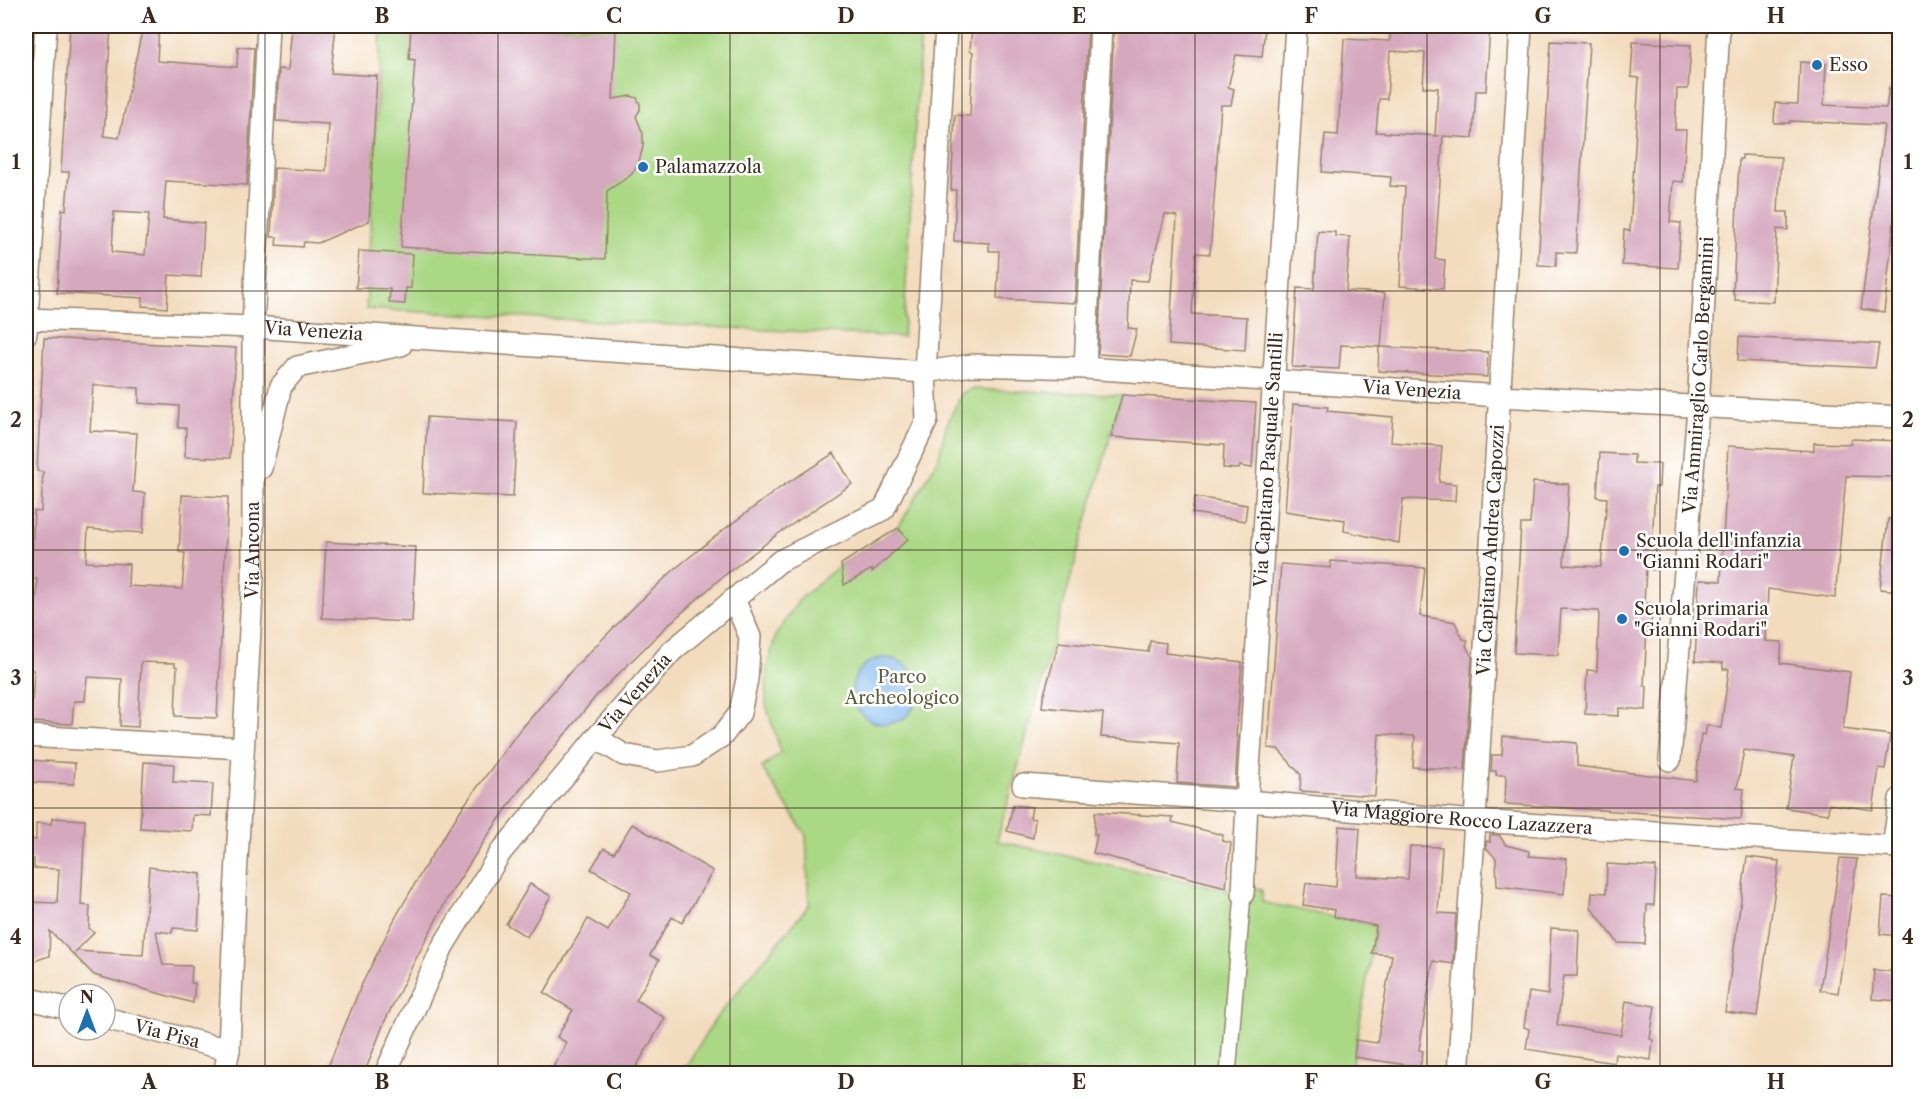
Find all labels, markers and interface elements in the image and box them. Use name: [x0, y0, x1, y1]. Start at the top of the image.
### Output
text: A: [140, 4, 157, 28]
text: B: [375, 4, 390, 28]
text: C: [606, 4, 622, 28]
text: D: [837, 4, 855, 28]
text: E: [1072, 4, 1086, 28]
text: F: [1304, 4, 1318, 28]
text: G: [1535, 4, 1552, 28]
text: H: [1767, 4, 1785, 28]
place label: Esso: [1829, 54, 1868, 76]
marker: Esso: [1810, 58, 1824, 72]
text: 1: [12, 150, 21, 174]
text: 1: [1904, 150, 1913, 174]
place label: Palamazzola: [655, 156, 762, 178]
marker: Palamazzola: [636, 160, 650, 174]
street label: Via Ammiraglio Carlo Bergamini: [1679, 235, 1718, 515]
street label: Via Venezia: [263, 317, 364, 345]
street label: Via Capitano Pasquale Santilli: [1249, 331, 1288, 589]
street label: Via Venezia: [1361, 376, 1463, 404]
text: 2: [10, 408, 22, 432]
text: 2: [1902, 408, 1914, 432]
street label: Via Capitano Andrea Capozzi: [1472, 423, 1509, 677]
street label: Via Ancona: [241, 501, 264, 601]
place label: Scuola dell'infanzia "Gianni Rodari": [1636, 530, 1802, 573]
marker: Scuola dell'infanzia "Gianni Rodari": [1617, 544, 1631, 558]
place label: Scuola primaria "Gianni Rodari": [1634, 598, 1769, 641]
marker: Scuola primaria "Gianni Rodari": [1615, 612, 1629, 626]
street label: Via Venezia: [594, 648, 676, 738]
text: 3: [10, 666, 22, 690]
park label: Parco Archeologico: [844, 666, 959, 709]
text: 3: [1902, 666, 1914, 690]
street label: Via Maggiore Rocco Lazazzera: [1329, 797, 1594, 839]
text: 4: [10, 925, 22, 949]
text: 4: [1902, 925, 1914, 949]
north arrow: [57, 982, 117, 1042]
text: N: [80, 987, 94, 1007]
street label: Via Pisa: [131, 1015, 203, 1053]
text: A: [140, 1070, 157, 1094]
text: B: [375, 1070, 390, 1094]
text: C: [606, 1070, 622, 1094]
text: D: [837, 1070, 855, 1094]
text: E: [1072, 1070, 1086, 1094]
text: F: [1304, 1070, 1318, 1094]
text: G: [1535, 1070, 1552, 1094]
text: H: [1767, 1070, 1785, 1094]

